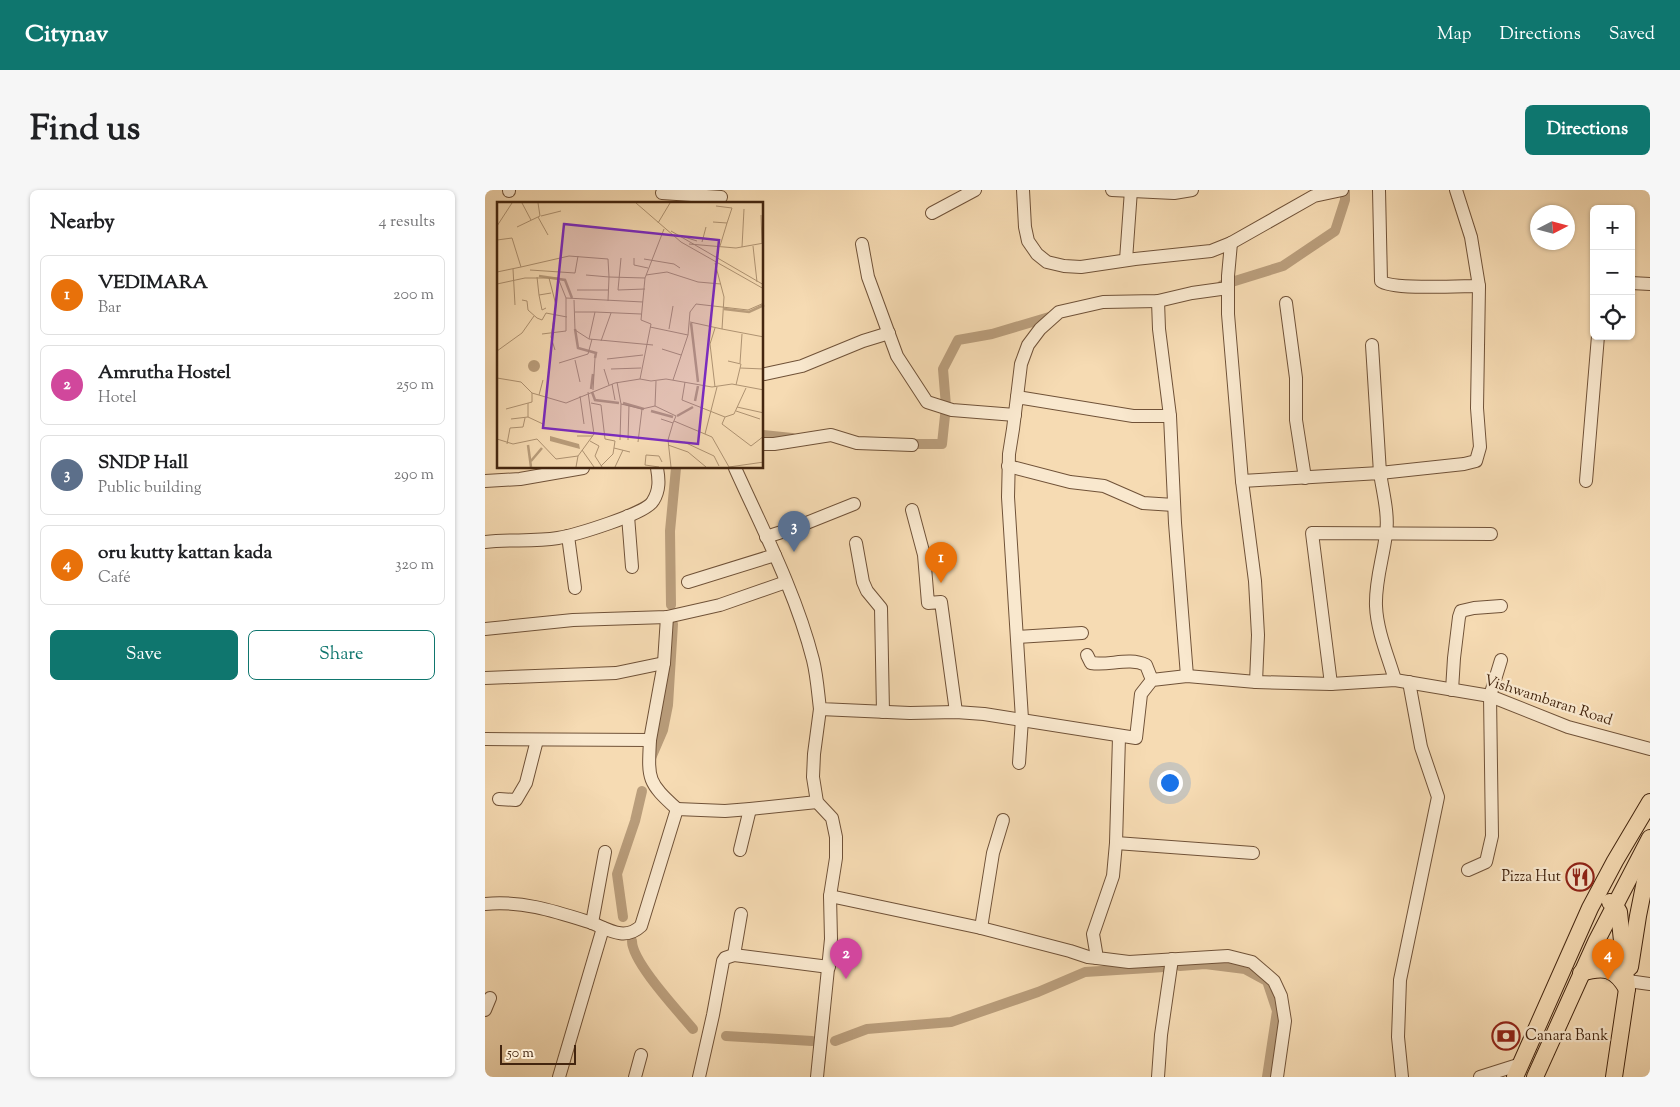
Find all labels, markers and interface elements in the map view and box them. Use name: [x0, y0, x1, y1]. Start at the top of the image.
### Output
text: Citynav: [25, 18, 108, 52]
text: Map: [1437, 22, 1472, 48]
text: Directions: [1500, 22, 1581, 48]
text: Saved: [1609, 22, 1655, 48]
text: Find us: [30, 105, 140, 156]
button: Directions: [1525, 105, 1650, 155]
inset map: [497, 202, 764, 469]
north arrow: [1530, 205, 1575, 250]
map controls: [1590, 205, 1635, 340]
button: +: [1590, 205, 1635, 250]
text: Nearby: [50, 208, 115, 238]
text: 4 results: [379, 211, 435, 234]
button: −: [1590, 250, 1635, 295]
text: VEDIMARA: [98, 270, 208, 297]
text: 1: [64, 284, 70, 307]
text: 200 m: [393, 284, 434, 307]
button: locate: [1590, 295, 1635, 340]
text: Bar: [98, 297, 121, 320]
text: Amrutha Hostel: [98, 360, 231, 387]
text: 2: [63, 374, 71, 397]
text: 250 m: [396, 374, 434, 397]
text: Hotel: [98, 387, 137, 410]
text: SNDP Hall: [98, 450, 188, 477]
text: 3: [64, 464, 70, 487]
text: 290 m: [394, 464, 434, 487]
text: Public building: [98, 477, 202, 500]
pin: 3: [778, 511, 810, 552]
text: oru kutty kattan kada: [98, 540, 272, 567]
pin: 1: [925, 542, 957, 583]
text: 4: [63, 554, 71, 577]
text: 320 m: [395, 554, 434, 577]
text: Café: [98, 567, 131, 590]
button: Save: [50, 630, 238, 680]
button: Share: [248, 630, 435, 680]
street label: Vishwambaran Road: [1481, 670, 1615, 732]
your location: [1157, 770, 1183, 796]
restaurant icon: Pizza Hut: [1565, 862, 1595, 892]
place label: Pizza Hut: [1501, 867, 1561, 888]
pin: 2: [830, 938, 862, 979]
pin: 4: [1592, 939, 1624, 980]
bank icon: Canara Bank: [1491, 1021, 1521, 1051]
place label: Canara Bank: [1525, 1026, 1609, 1047]
scale bar: [500, 1042, 576, 1065]
text: 50 m: [507, 1044, 534, 1064]

